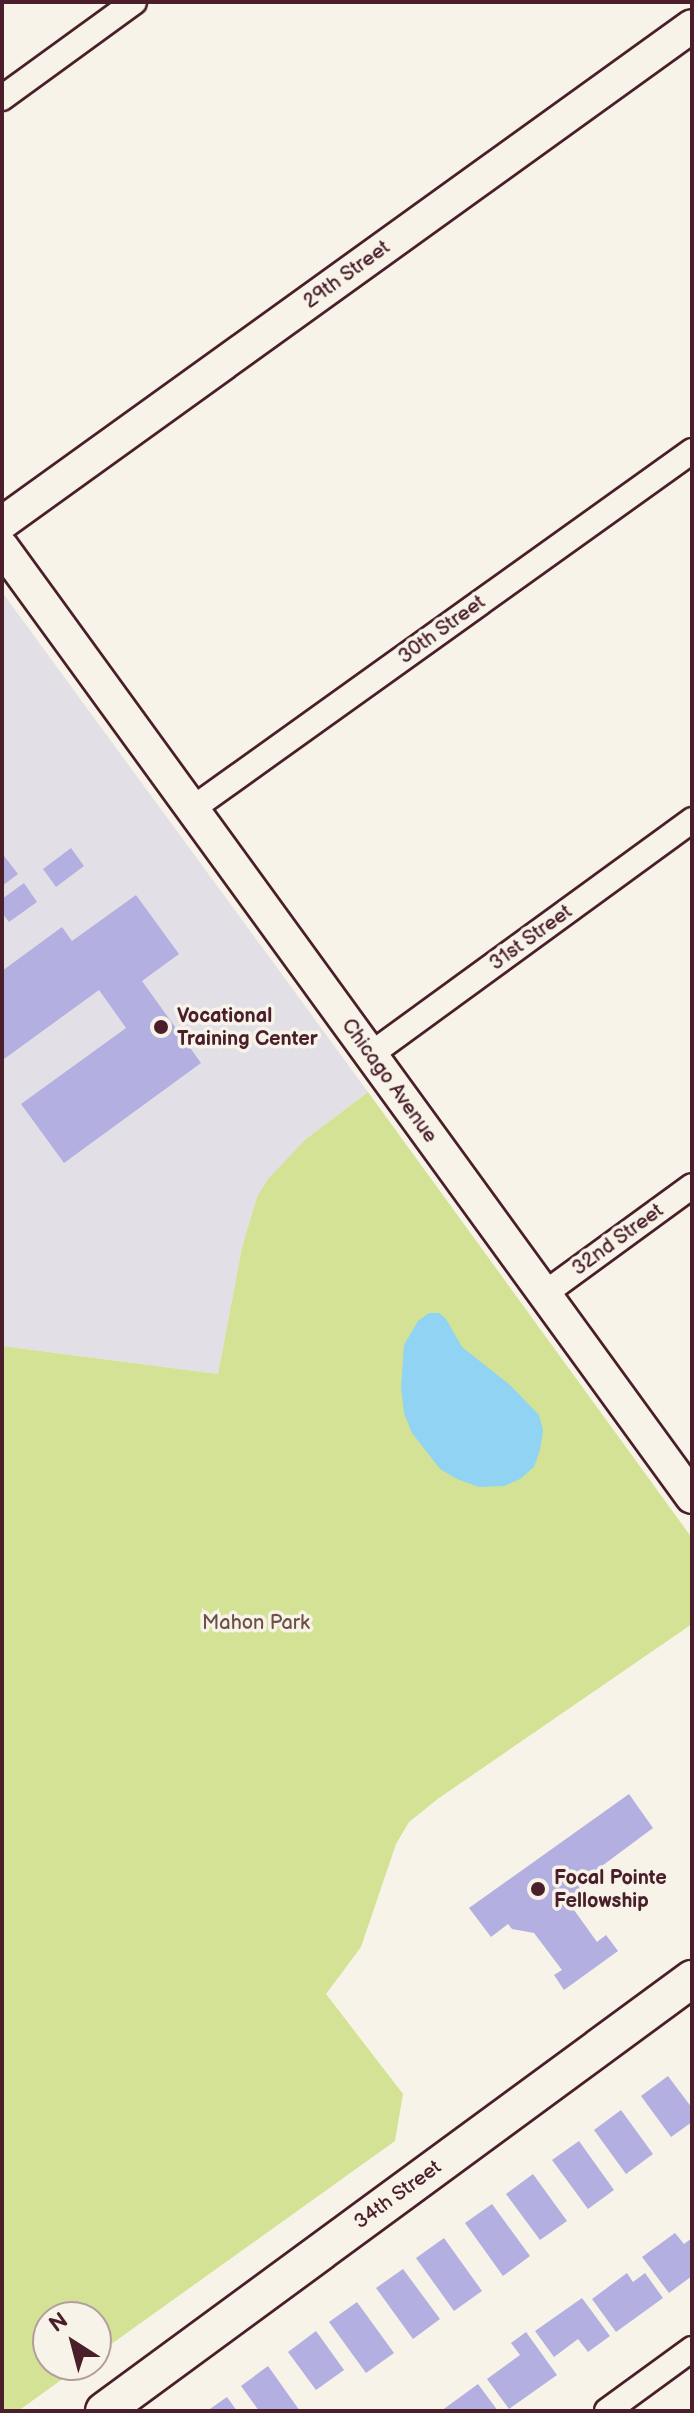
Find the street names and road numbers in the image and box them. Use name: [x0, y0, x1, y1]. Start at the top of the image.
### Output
street label: 29th Street: [299, 236, 395, 314]
street label: 30th Street: [394, 590, 490, 670]
street label: 31st Street: [485, 900, 577, 976]
street label: Chicago Avenue: [336, 1014, 442, 1148]
street label: 32nd Street: [568, 1199, 668, 1281]
street label: 34th Street: [350, 2155, 446, 2235]

